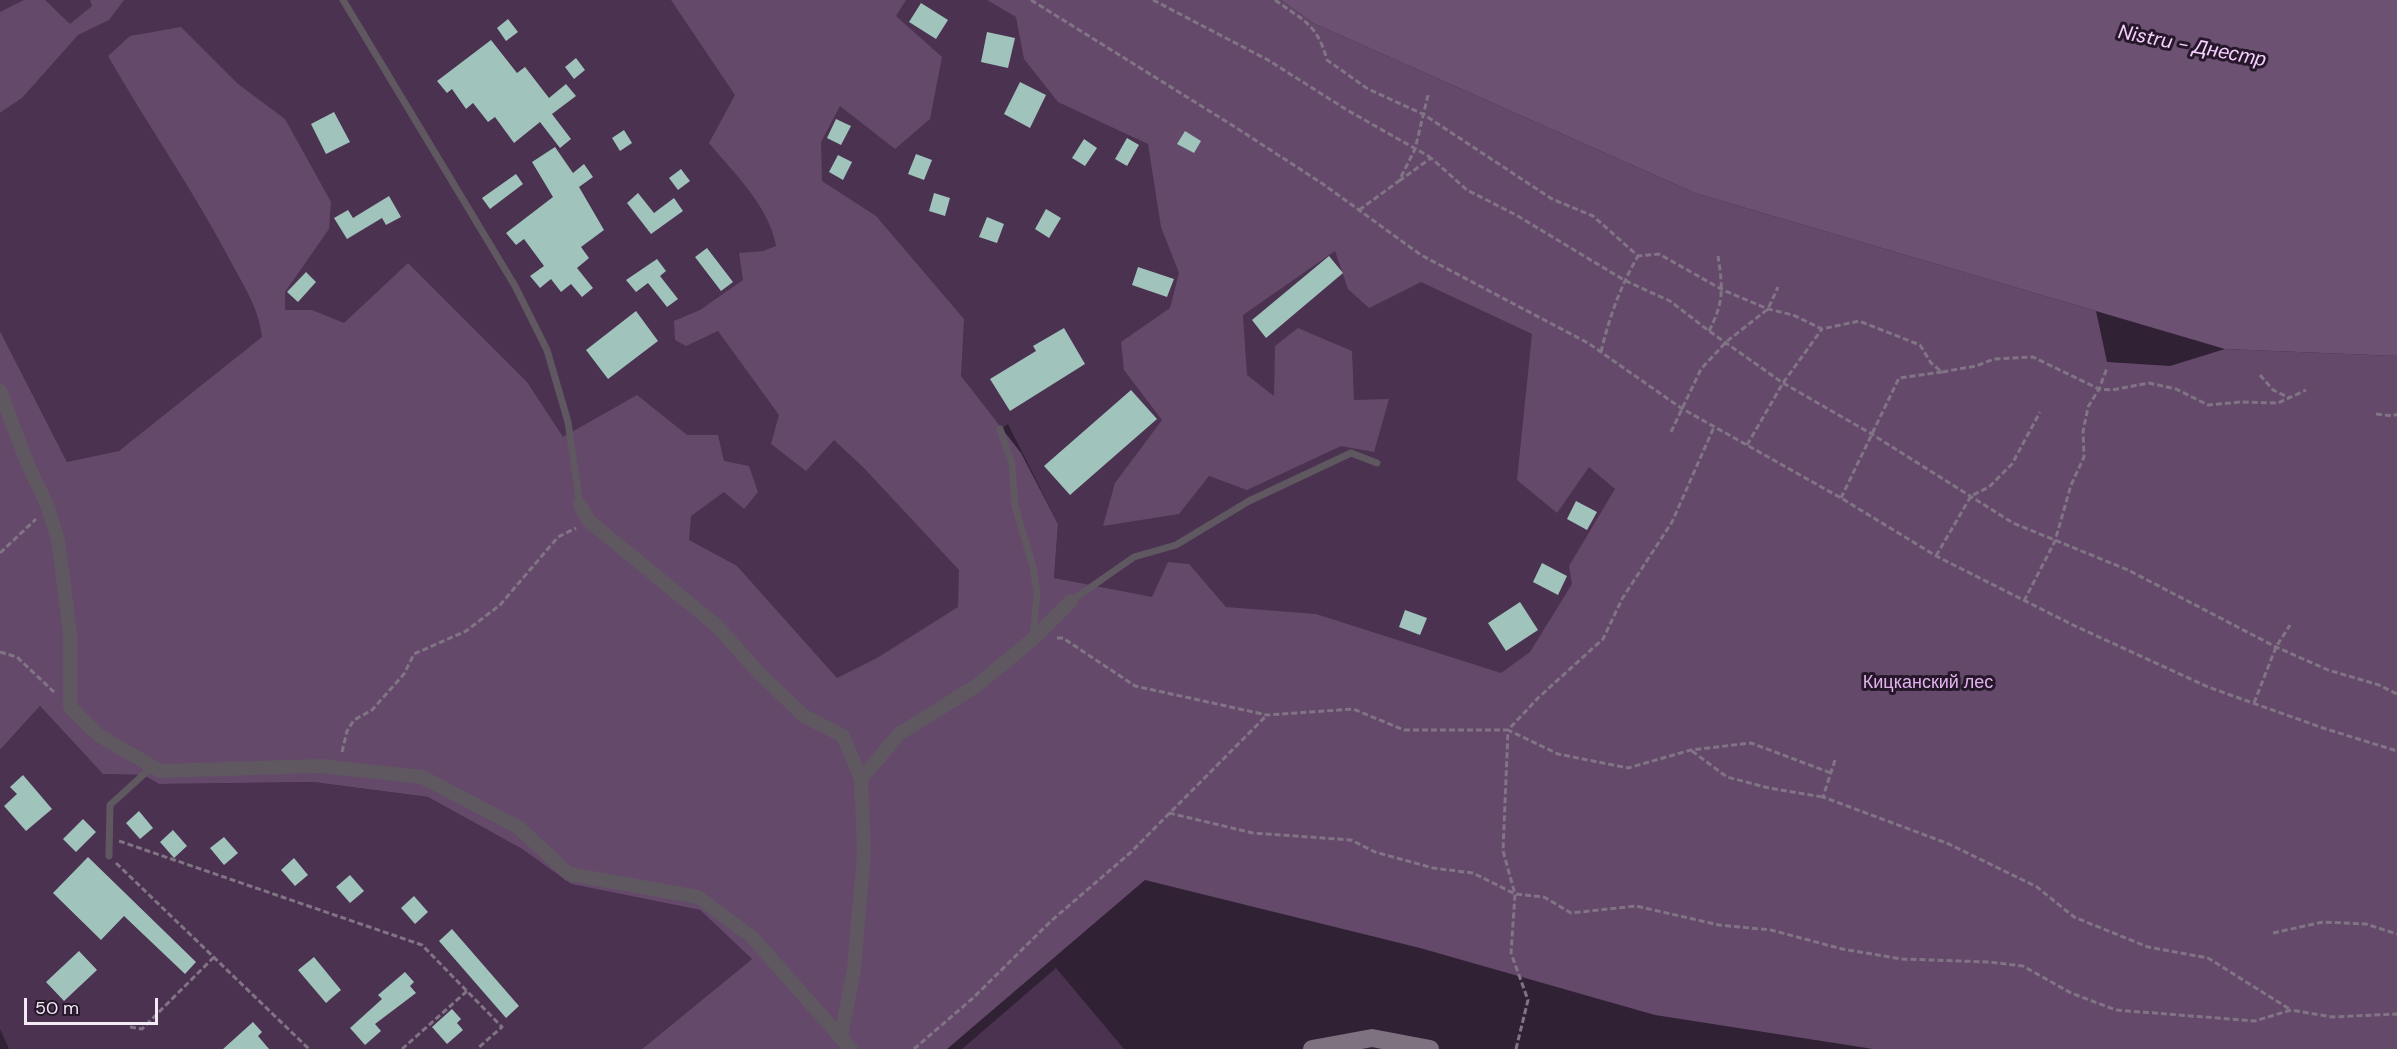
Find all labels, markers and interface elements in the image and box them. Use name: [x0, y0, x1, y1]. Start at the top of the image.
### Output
water label: Nistru - Днестр: [2116, 21, 2268, 73]
park label: Кицканский лес: [1863, 672, 1993, 694]
scale bar: [27, 986, 160, 1024]
text: 50 m: [35, 996, 79, 1020]

